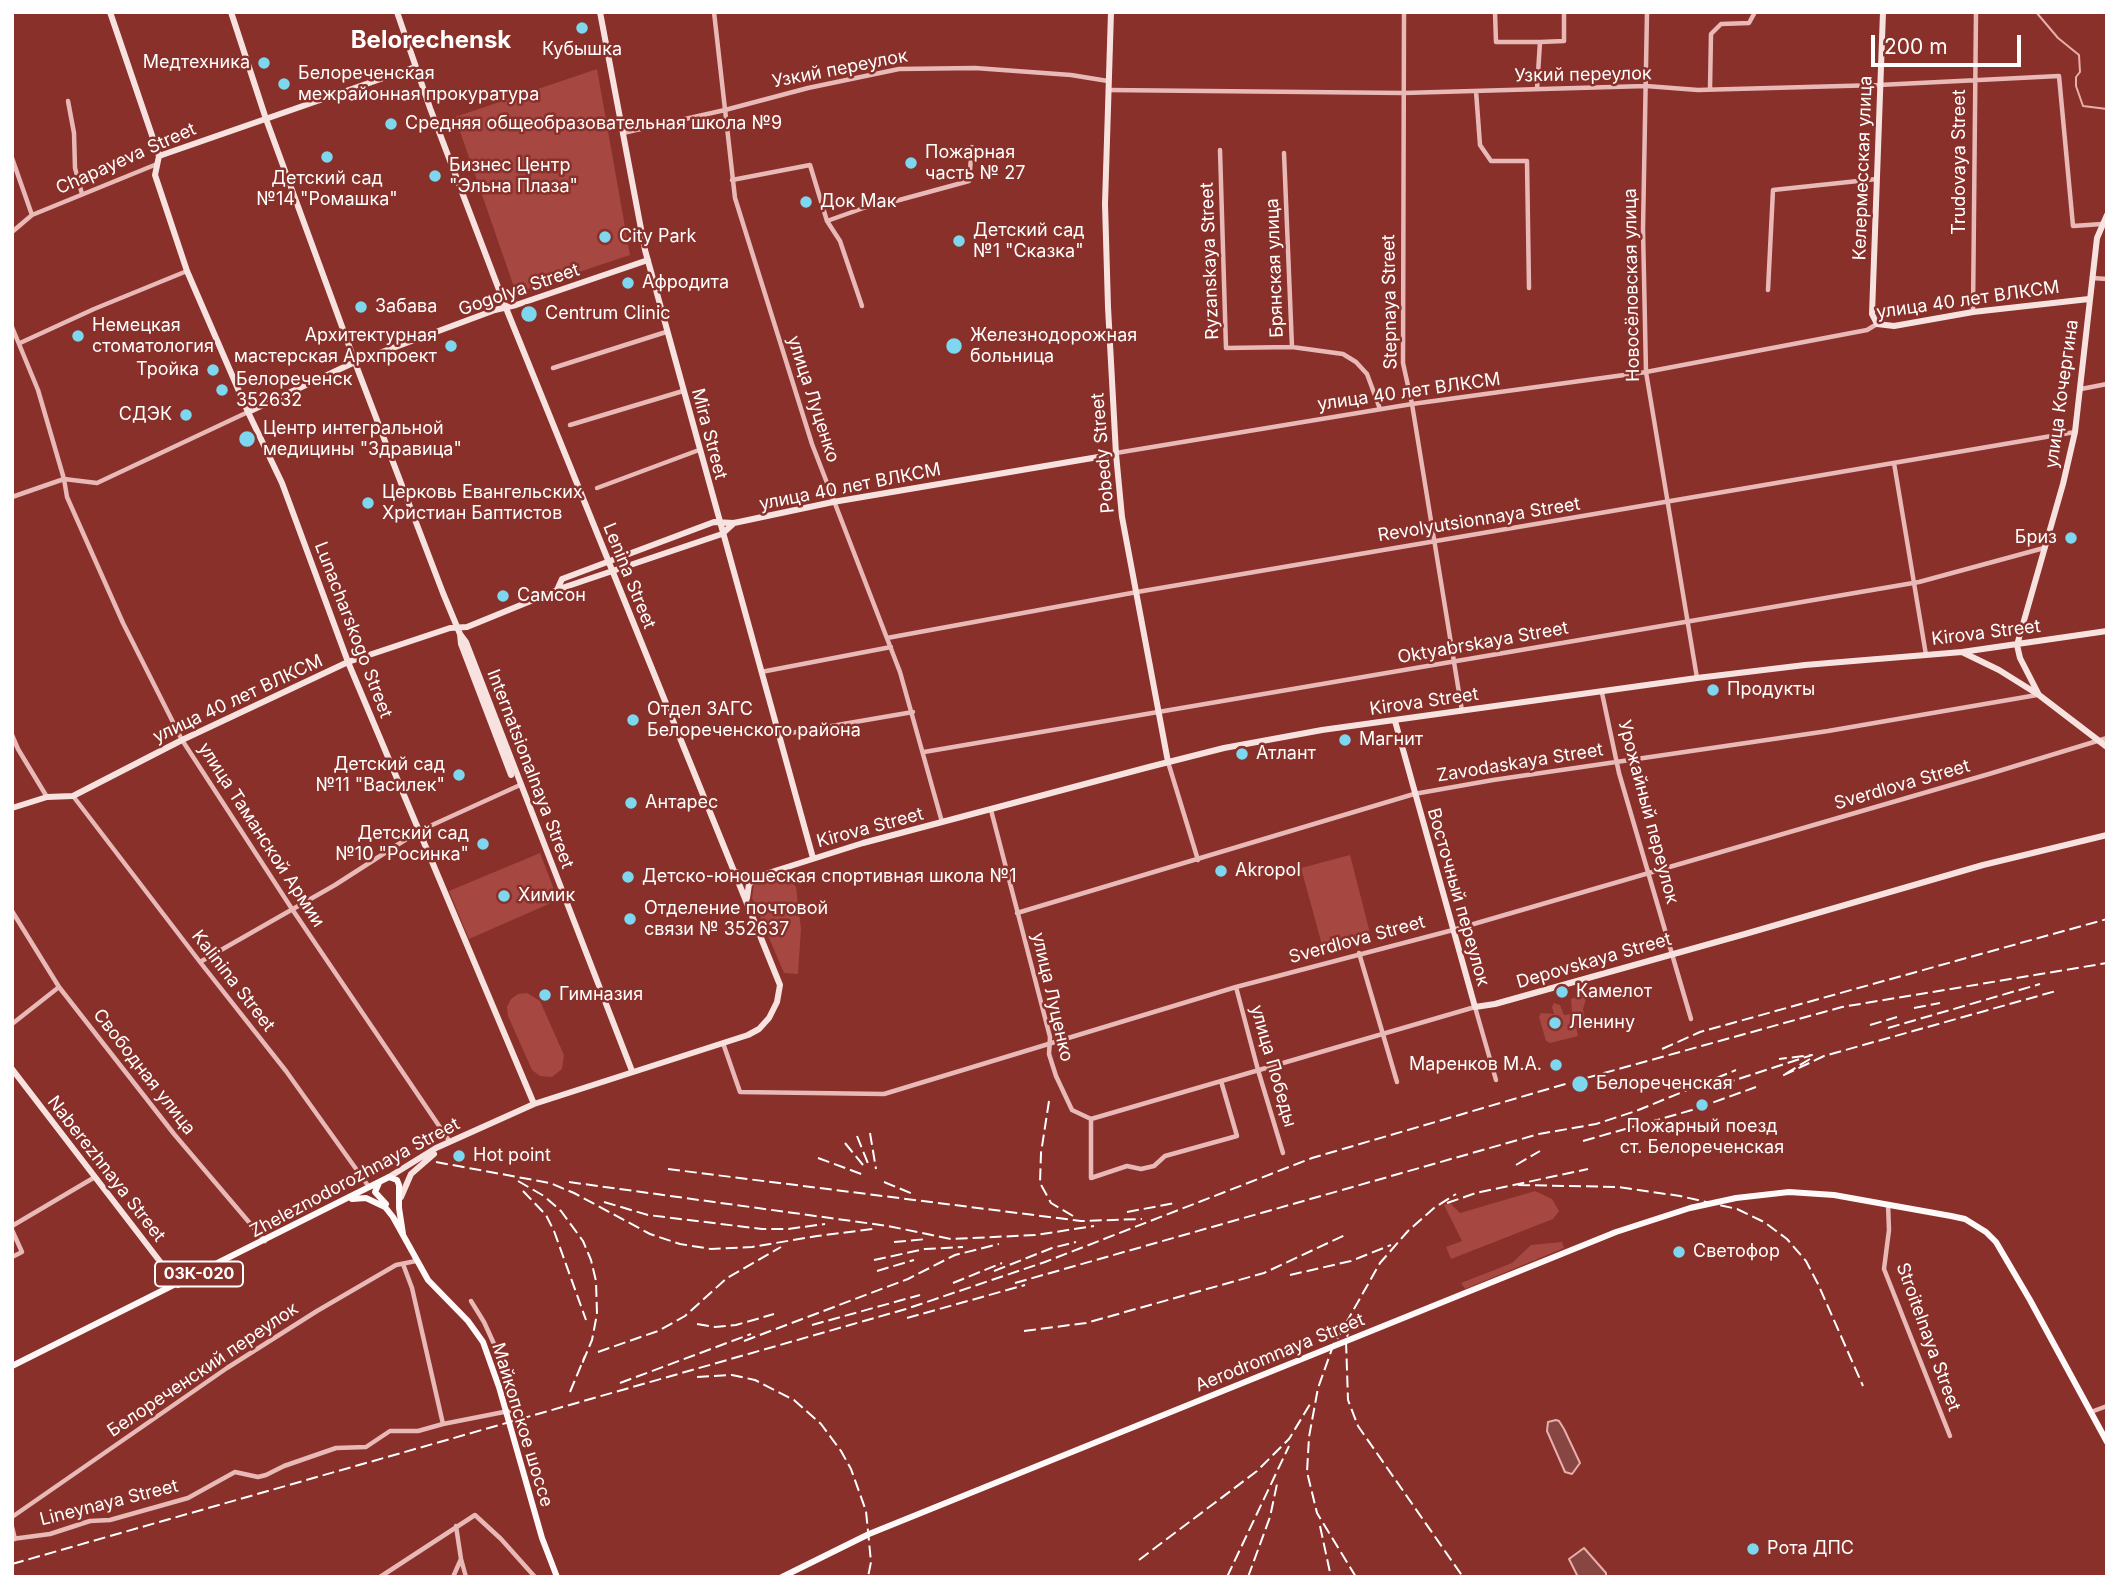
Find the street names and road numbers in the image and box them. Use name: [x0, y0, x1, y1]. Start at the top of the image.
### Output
street label: Узкий переулок: [771, 45, 909, 93]
street label: Узкий переулок: [1514, 63, 1652, 87]
street label: Келермесская улица: [1849, 75, 1877, 261]
street label: Trudovaya Street: [1949, 89, 1971, 235]
street label: Chapayeva Street: [53, 118, 199, 200]
street label: Ryzanskaya Street: [1196, 182, 1224, 340]
street label: Новосёловская улица: [1620, 188, 1644, 382]
street label: Брянская улица: [1262, 198, 1288, 338]
street label: Stepnaya Street: [1378, 234, 1402, 370]
street label: Gogolya Street: [456, 259, 582, 321]
street label: улица 40 лет ВЛКСМ: [1875, 276, 2061, 324]
street label: улица Кочергина: [2041, 318, 2083, 470]
street label: улица Луценко: [782, 333, 844, 465]
street label: улица 40 лет ВЛКСМ: [1316, 368, 1502, 416]
street label: Mira Street: [686, 386, 732, 482]
street label: Pobedy Street: [1087, 392, 1119, 514]
street label: улица 40 лет ВЛКСМ: [757, 459, 943, 515]
street label: Revolyutsionnaya Street: [1376, 493, 1582, 547]
street label: Lenina Street: [598, 520, 660, 632]
street label: Lunacharskogo Street: [309, 539, 397, 721]
street label: Kirova Street: [1930, 616, 2042, 650]
street label: Oktyabrskaya Street: [1396, 617, 1570, 669]
street label: улица 40 лет ВЛКСМ: [150, 650, 326, 748]
street label: Internatsionalnaya Street: [482, 666, 578, 872]
street label: Kirova Street: [1368, 684, 1480, 720]
street label: Урожайный переулок: [1613, 718, 1683, 906]
street label: улица Таманской Армии: [193, 739, 329, 931]
street label: Zavodaskaya Street: [1435, 739, 1605, 787]
street label: Sverdlova Street: [1832, 755, 1972, 815]
street label: Kirova Street: [814, 803, 926, 853]
street label: Восточный переулок: [1422, 805, 1494, 989]
street label: Sverdlova Street: [1287, 911, 1427, 969]
street label: Kalinina Street: [187, 926, 279, 1036]
street label: Depovskaya Street: [1514, 929, 1674, 993]
street label: улица Луценко: [1027, 930, 1077, 1064]
street label: улица Победы: [1245, 1002, 1301, 1130]
street label: Свободная улица: [88, 1005, 200, 1139]
street label: Naberezhnaya Street: [42, 1092, 170, 1246]
street label: Zheleznodorozhnaya Street: [246, 1113, 464, 1243]
street label: Stroitelnaya Street: [1891, 1260, 1965, 1414]
road number: 03К-020: [155, 1262, 243, 1286]
street label: Белореченский переулок: [104, 1298, 302, 1442]
street label: Aerodromnaya Street: [1192, 1309, 1368, 1397]
street label: Майкопское шоссе: [487, 1340, 557, 1510]
street label: Lineynaya Street: [38, 1475, 180, 1531]

